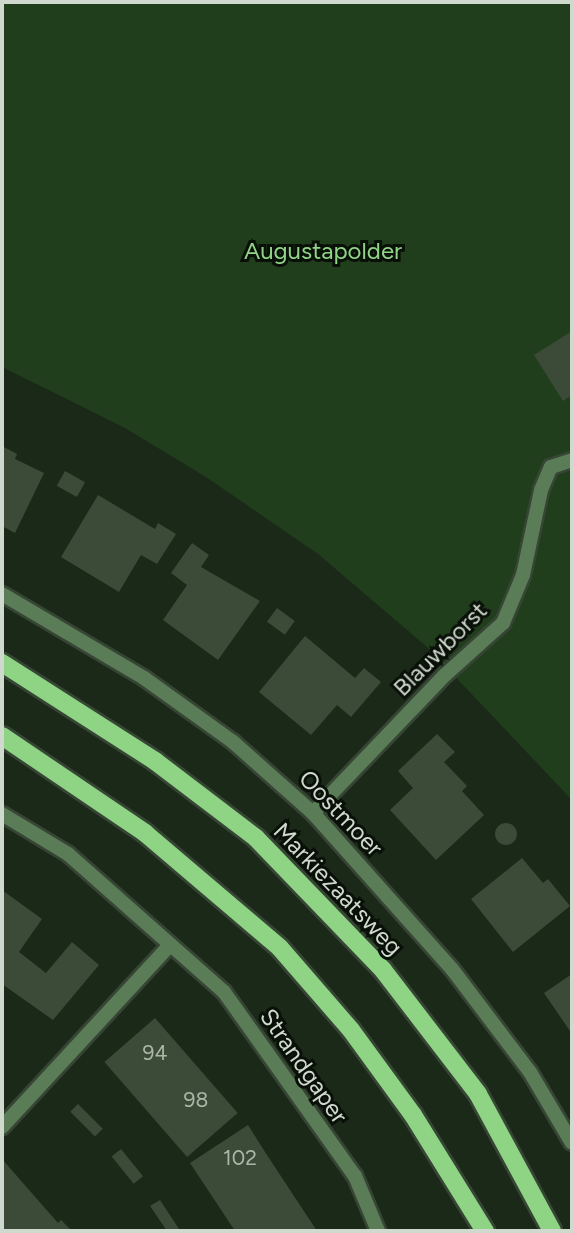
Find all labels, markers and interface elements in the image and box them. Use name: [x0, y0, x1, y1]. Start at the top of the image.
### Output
park label: Augustapolder: [244, 237, 402, 265]
street label: Blauwborst: [387, 596, 493, 702]
street label: Oostmoer: [293, 764, 389, 862]
street label: Markiezaatsweg: [267, 817, 409, 961]
street label: Strandgaper: [254, 1003, 354, 1129]
house number: 94: [143, 1040, 167, 1066]
house number: 98: [184, 1087, 208, 1113]
house number: 102: [223, 1145, 257, 1171]

